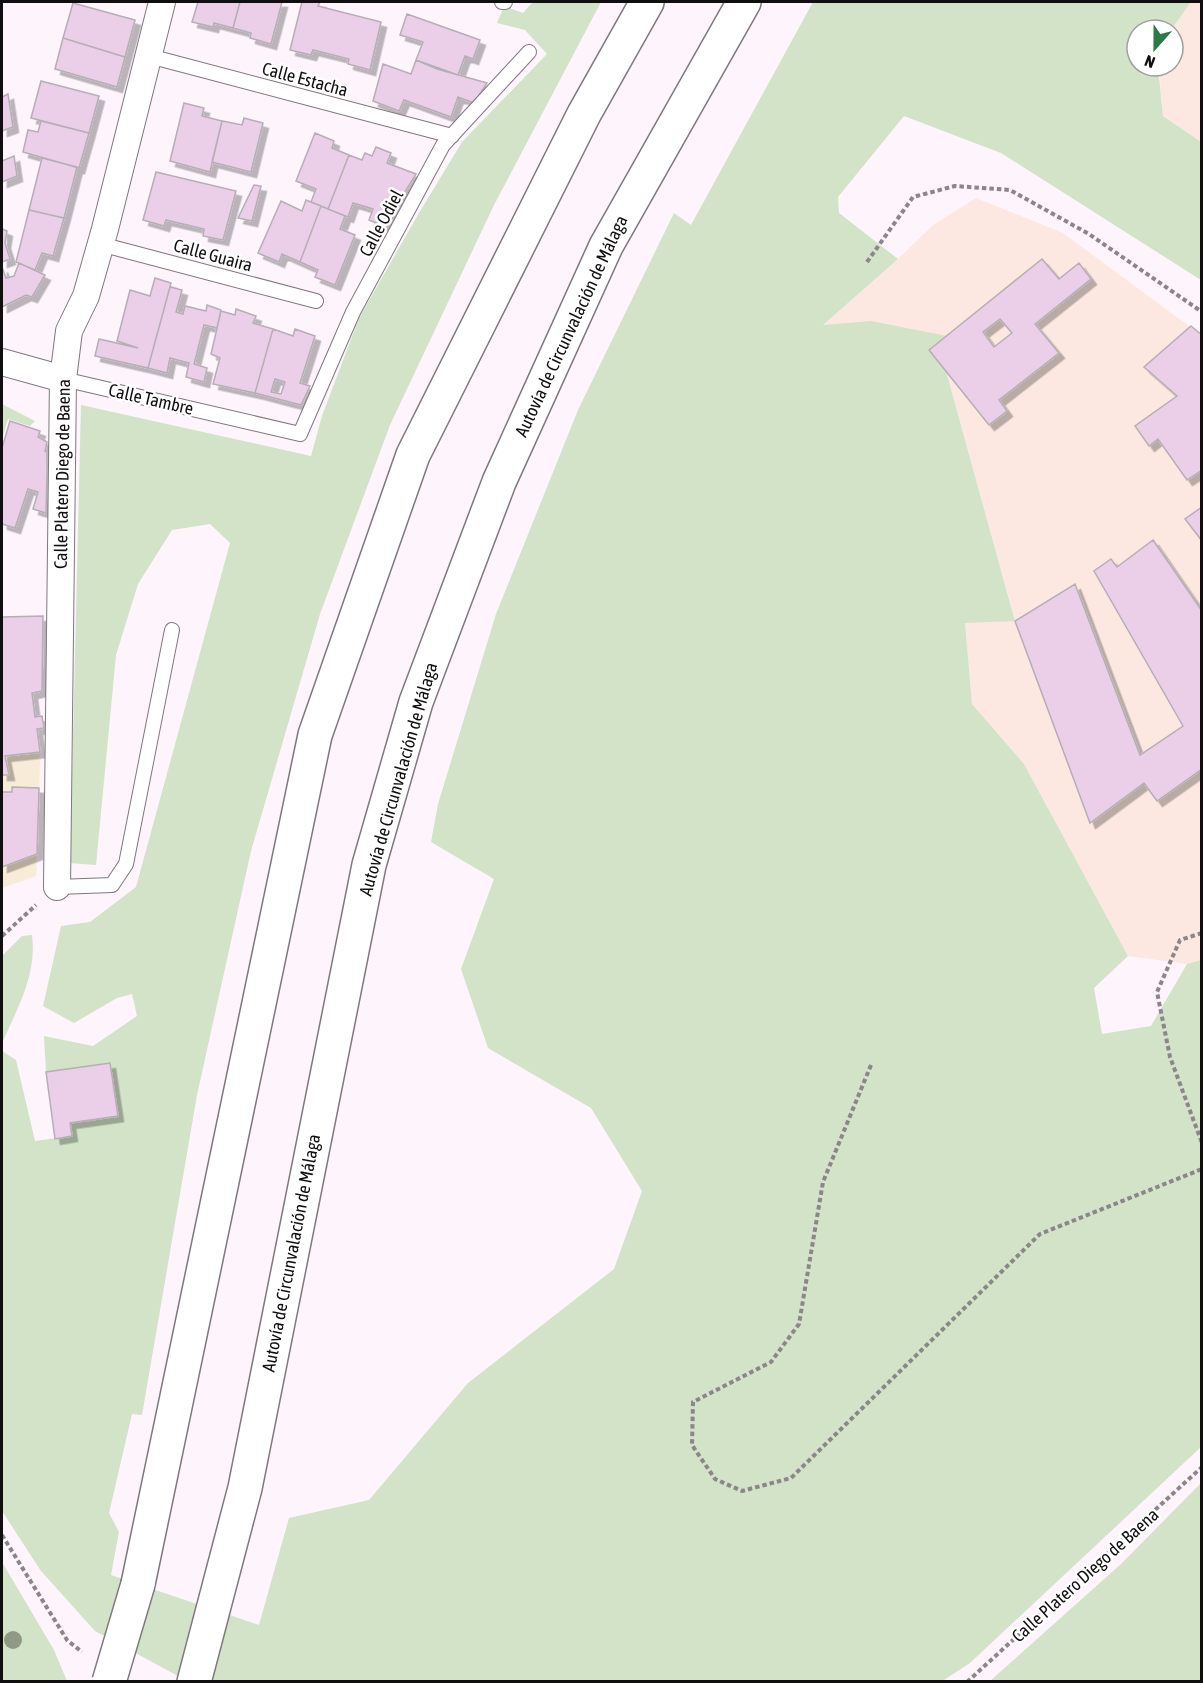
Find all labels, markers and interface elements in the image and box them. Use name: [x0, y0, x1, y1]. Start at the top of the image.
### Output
north arrow: [1125, 18, 1185, 78]
text: N: [1142, 52, 1157, 72]
street label: Calle Estacha: [260, 57, 350, 101]
street label: Calle Odiel: [355, 186, 407, 260]
street label: Autovía de Circunvalación de Málaga: [510, 212, 632, 440]
street label: Calle Guaira: [171, 234, 255, 276]
street label: Calle Platero Diego de Baena: [50, 379, 74, 569]
street label: Calle Tambre: [107, 379, 195, 419]
street label: Autovía de Circunvalación de Málaga: [355, 660, 441, 898]
street label: Autovía de Circunvalación de Málaga: [258, 1132, 324, 1374]
street label: Calle Platero Diego de Baena: [1007, 1504, 1163, 1646]

